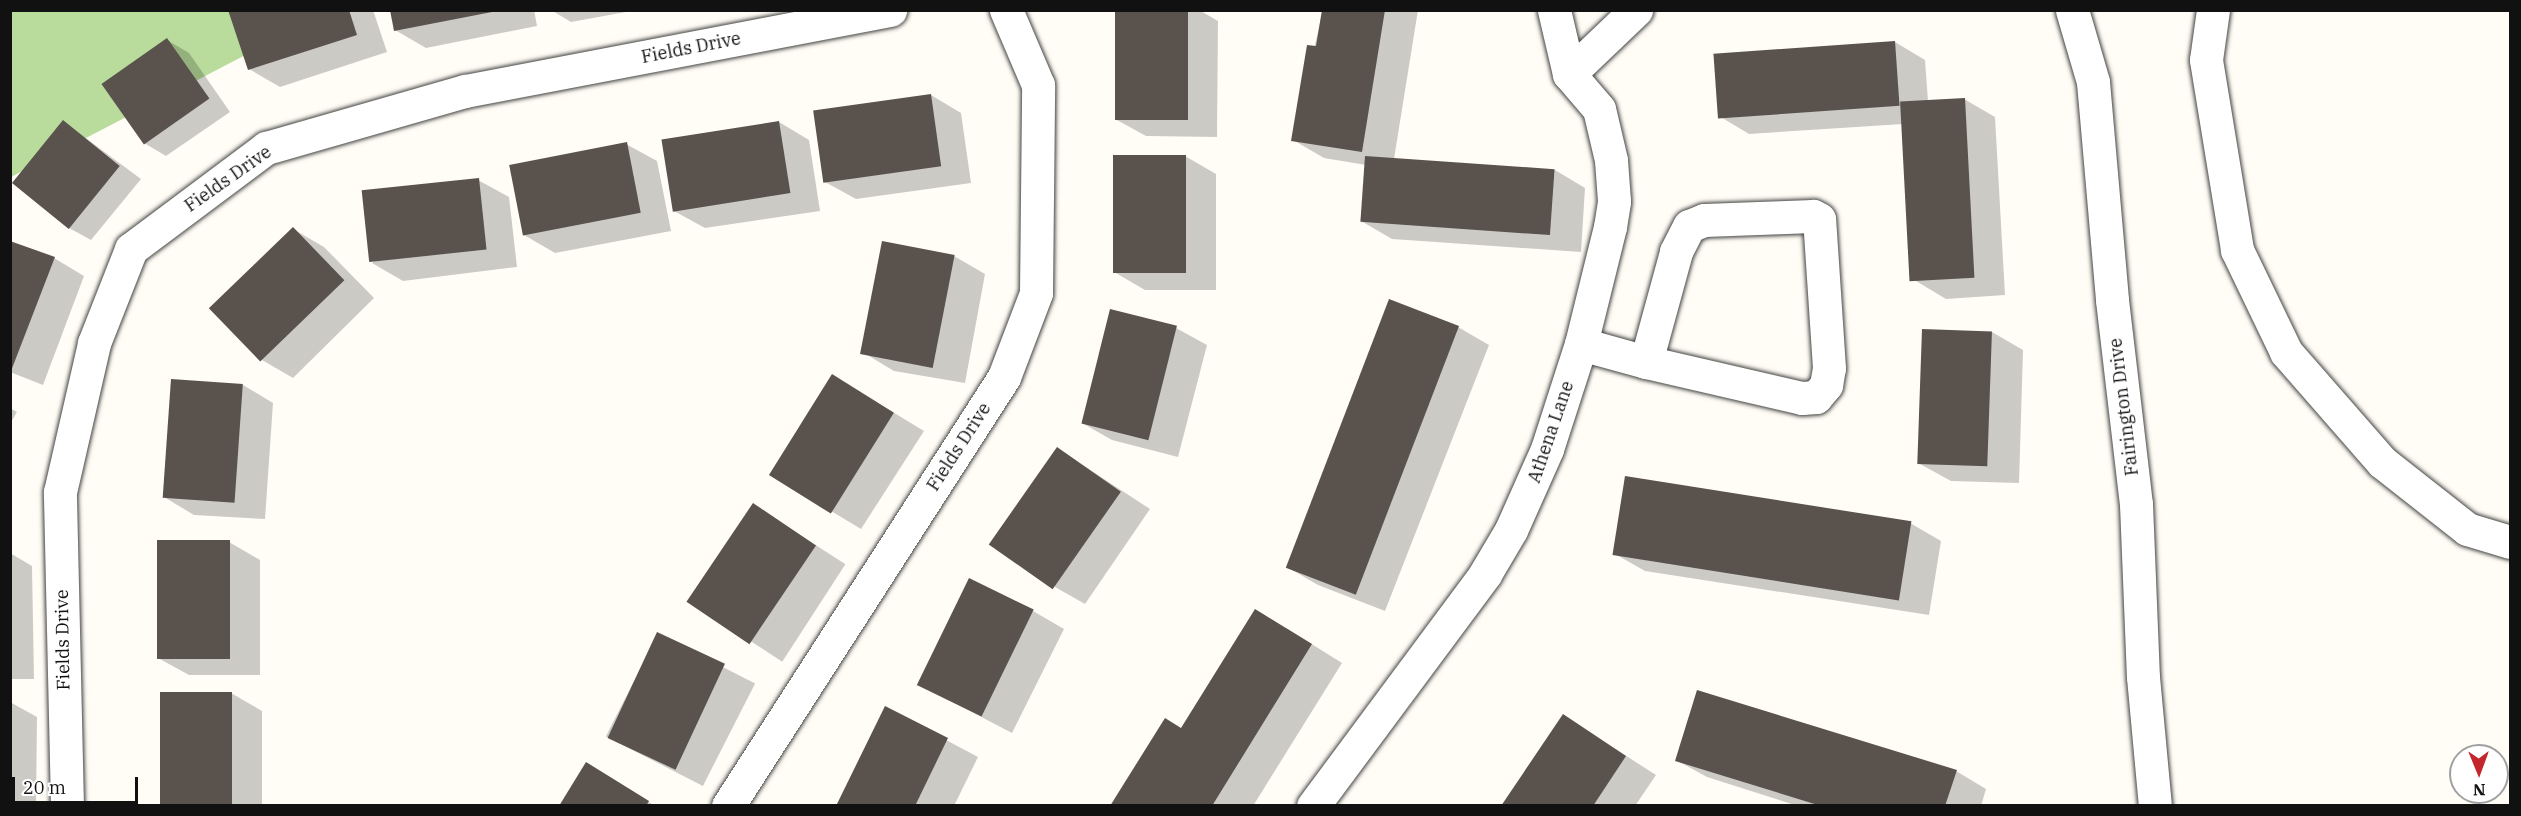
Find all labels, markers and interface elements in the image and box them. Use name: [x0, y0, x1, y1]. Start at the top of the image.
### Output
street label: Fields Drive: [639, 28, 743, 68]
street label: Fields Drive: [180, 141, 276, 217]
street label: Fairington Drive: [2105, 337, 2143, 477]
street label: Athena Lane: [1523, 378, 1579, 486]
street label: Fields Drive: [922, 399, 996, 495]
street label: Fields Drive: [51, 589, 75, 691]
north arrow: [2449, 744, 2509, 804]
scale bar: [15, 765, 141, 803]
text: 20 m: [23, 776, 66, 799]
text: N: [2473, 780, 2486, 800]

